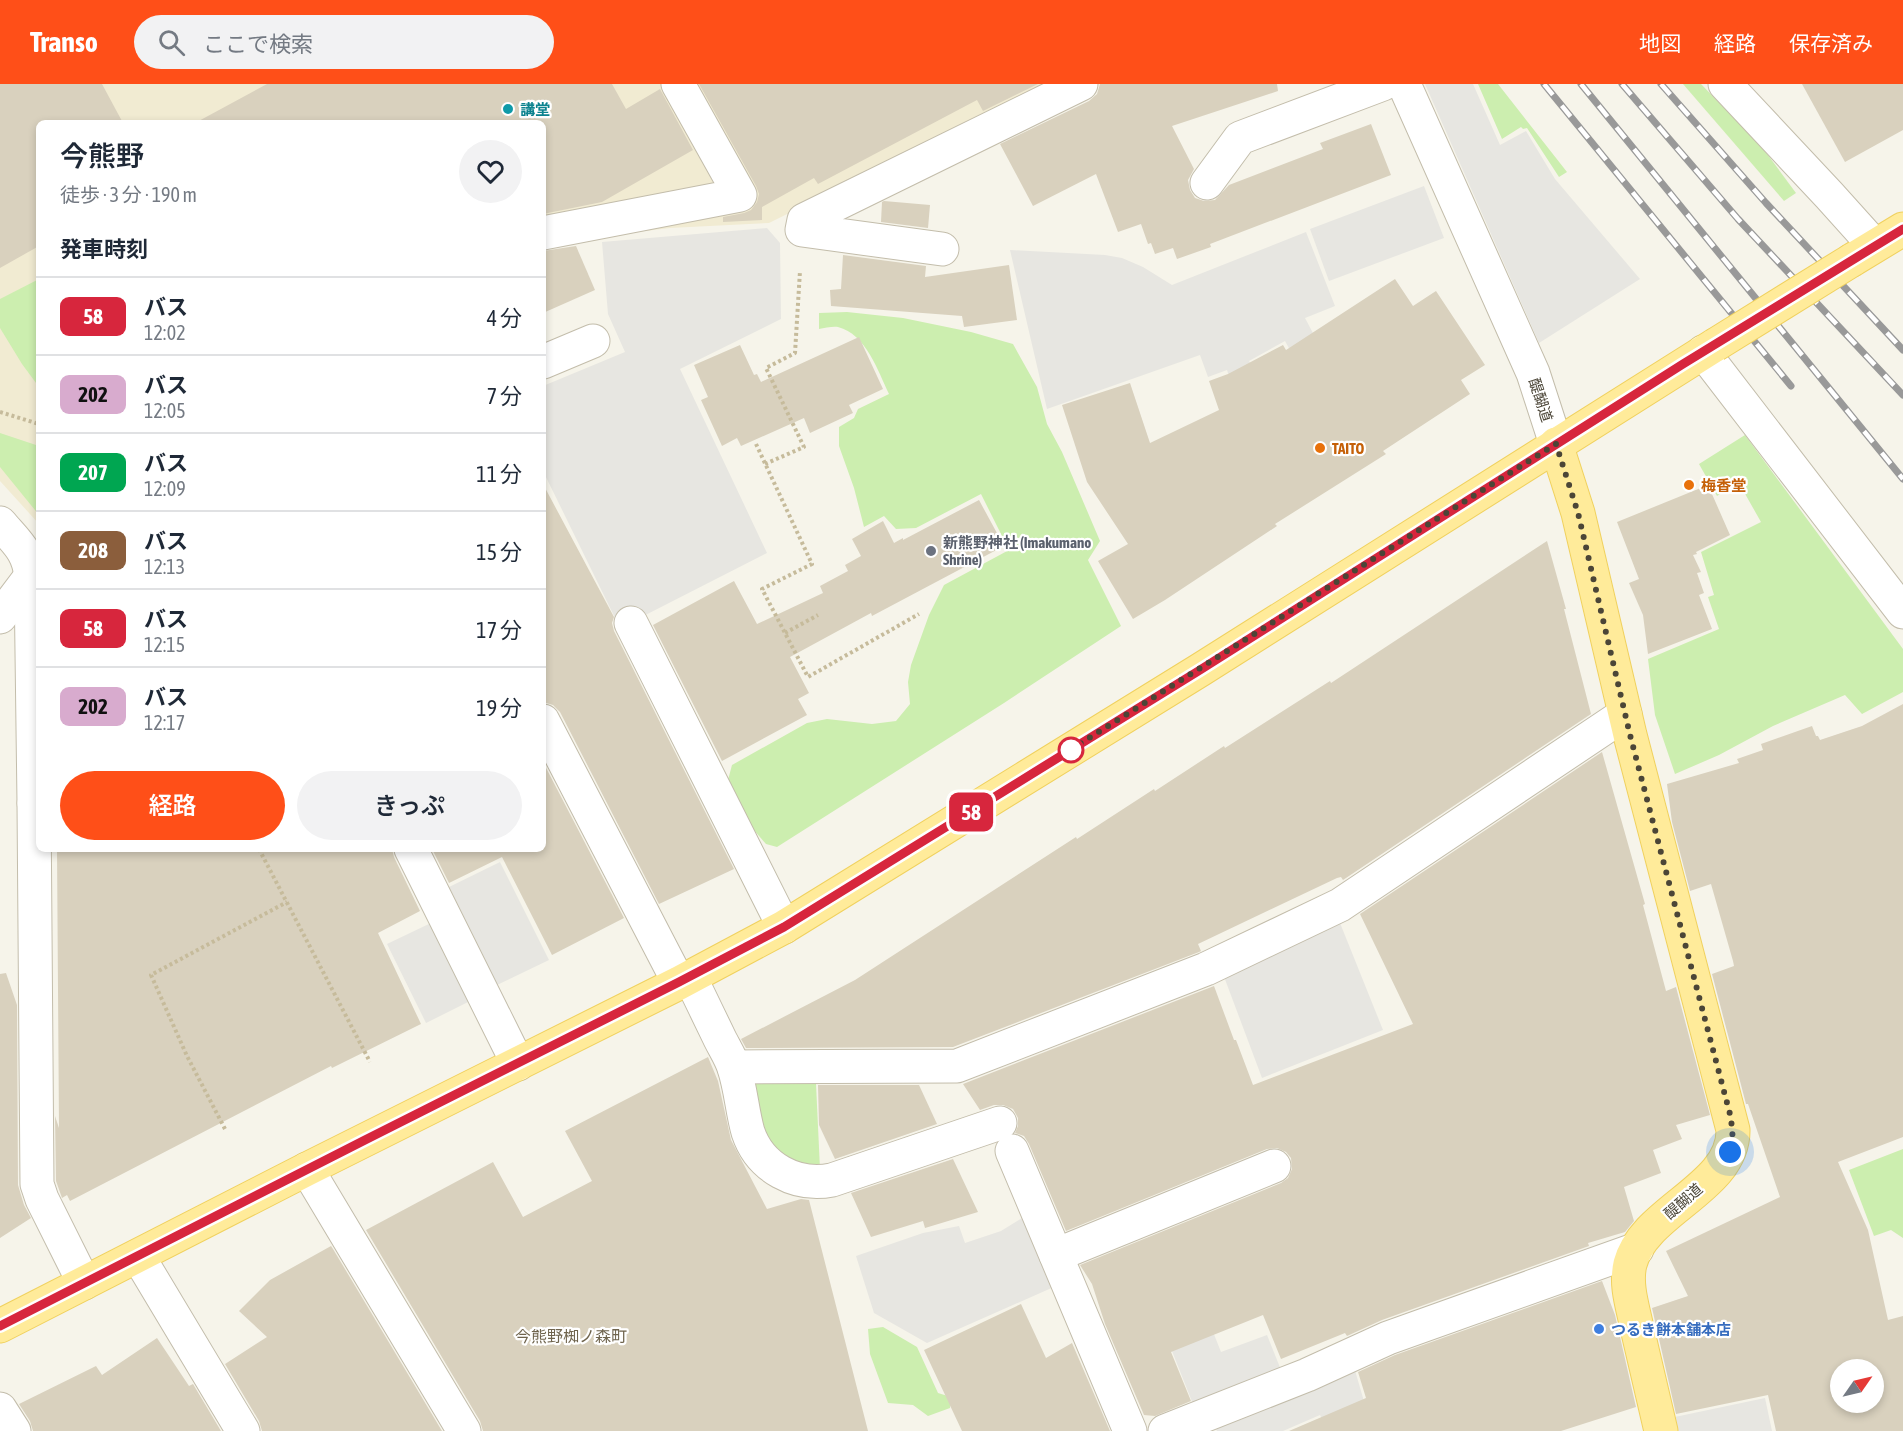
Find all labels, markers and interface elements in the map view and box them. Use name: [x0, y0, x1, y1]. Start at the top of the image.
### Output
search box: [134, 15, 554, 69]
text: Transo: [30, 26, 98, 58]
icon: search: [155, 26, 188, 59]
text: ここで検索: [203, 31, 313, 57]
text: 地図: [1639, 31, 1681, 55]
text: 経路: [1714, 31, 1756, 55]
text: 保存済み: [1789, 31, 1873, 55]
place label: 講堂: [520, 101, 550, 118]
marker: 講堂: [501, 102, 515, 116]
text: 今熊野: [60, 140, 144, 172]
button: heart: [459, 140, 522, 203]
text: 徒歩 · 3 分 · 190 m: [60, 183, 197, 206]
text: 発車時刻: [60, 236, 148, 262]
text: バス: [144, 294, 188, 320]
text: 58: [83, 304, 103, 328]
text: 4 分: [487, 305, 522, 331]
text: 12:02: [144, 321, 186, 344]
text: バス: [144, 372, 188, 398]
street label: 醍醐道: [1526, 376, 1556, 424]
text: 202: [78, 382, 108, 406]
text: 7 分: [487, 383, 522, 409]
text: 12:05: [144, 399, 186, 422]
place label: TAITO: [1332, 440, 1364, 457]
marker: TAITO: [1313, 441, 1327, 455]
text: バス: [144, 450, 188, 476]
text: 207: [78, 460, 108, 484]
text: 11 分: [476, 461, 522, 487]
text: 12:09: [144, 477, 186, 500]
place label: 梅香堂: [1701, 477, 1746, 494]
marker: 梅香堂: [1682, 478, 1696, 492]
text: バス: [144, 528, 188, 554]
place label: 新熊野神社 (Imakumano Shrine): [943, 534, 1091, 568]
text: 208: [78, 538, 108, 562]
text: 15 分: [476, 539, 522, 565]
marker: 新熊野神社 (Imakumano Shrine): [924, 544, 938, 558]
text: 12:13: [144, 555, 185, 578]
text: バス: [144, 606, 188, 632]
text: 58: [83, 616, 103, 640]
text: 17 分: [476, 617, 522, 643]
text: 12:15: [144, 633, 185, 656]
text: バス: [144, 684, 188, 710]
text: 202: [78, 694, 108, 718]
text: 19 分: [476, 695, 522, 721]
text: 12:17: [144, 711, 185, 734]
unlabelled marker: [1058, 737, 1084, 763]
button: 経路: [60, 771, 285, 840]
button: きっぷ: [297, 771, 522, 840]
line badge: 58: [944, 792, 998, 832]
text: 58: [961, 800, 981, 824]
your location: [1715, 1137, 1745, 1167]
street label: 醍醐道: [1660, 1180, 1706, 1222]
place label: つるき餅本舗本店: [1611, 1321, 1731, 1338]
marker: つるき餅本舗本店: [1592, 1322, 1606, 1336]
district label: 今熊野椥ノ森町: [515, 1327, 627, 1345]
north arrow: [1830, 1359, 1884, 1413]
map controls: [1830, 1359, 1884, 1413]

